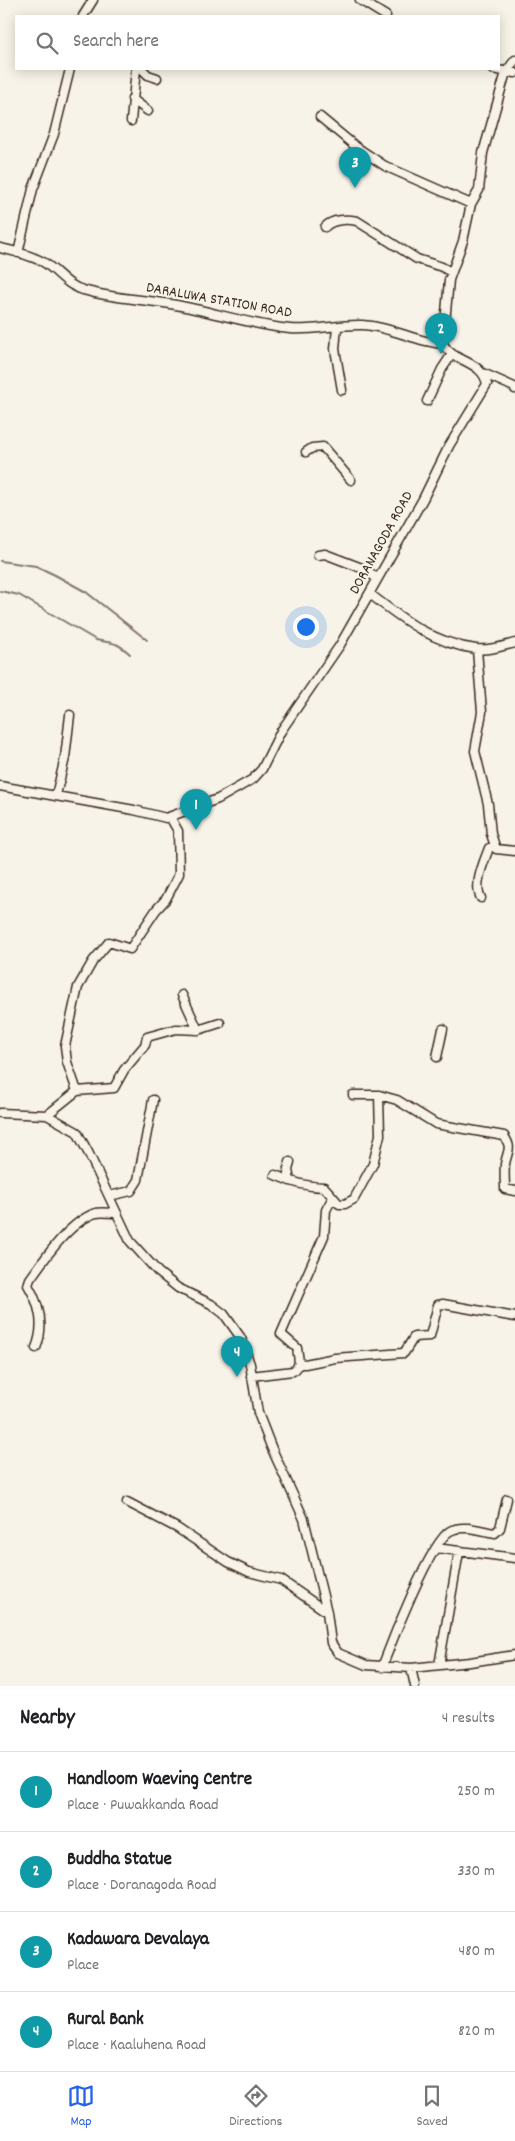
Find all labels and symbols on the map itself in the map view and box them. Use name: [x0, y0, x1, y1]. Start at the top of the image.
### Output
pin: 3: [339, 147, 371, 188]
street label: DARALUWA STATION ROAD: [144, 277, 294, 325]
pin: 2: [425, 313, 457, 354]
street label: DORANAGODA ROAD: [345, 487, 420, 599]
your location: [293, 614, 319, 640]
pin: 1: [180, 789, 212, 830]
pin: 4: [221, 1336, 253, 1377]

